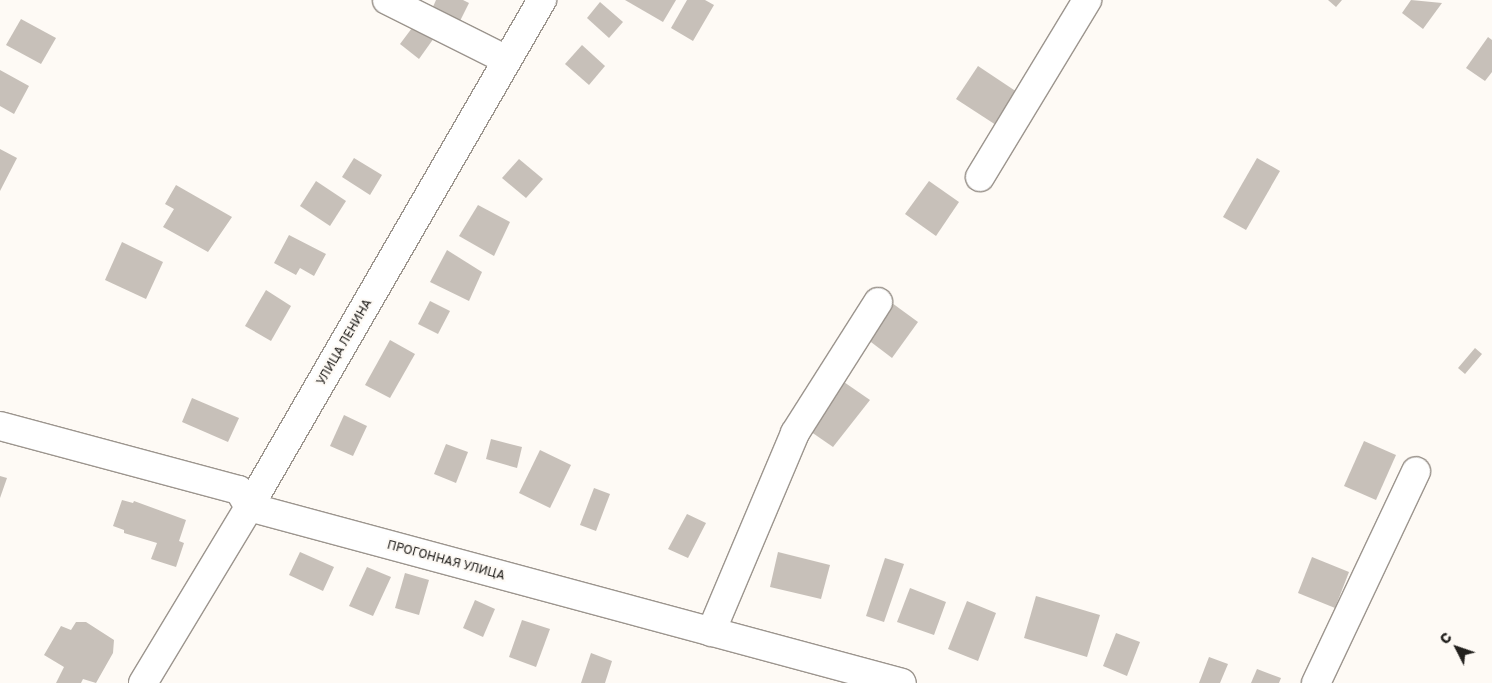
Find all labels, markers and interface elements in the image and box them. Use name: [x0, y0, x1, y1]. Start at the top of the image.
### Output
street label: УЛИЦА ЛЕНИНА: [314, 296, 374, 388]
street label: ПРОГОННАЯ УЛИЦА: [386, 537, 506, 583]
north arrow: [1432, 623, 1482, 673]
text: С: [1436, 629, 1455, 647]

